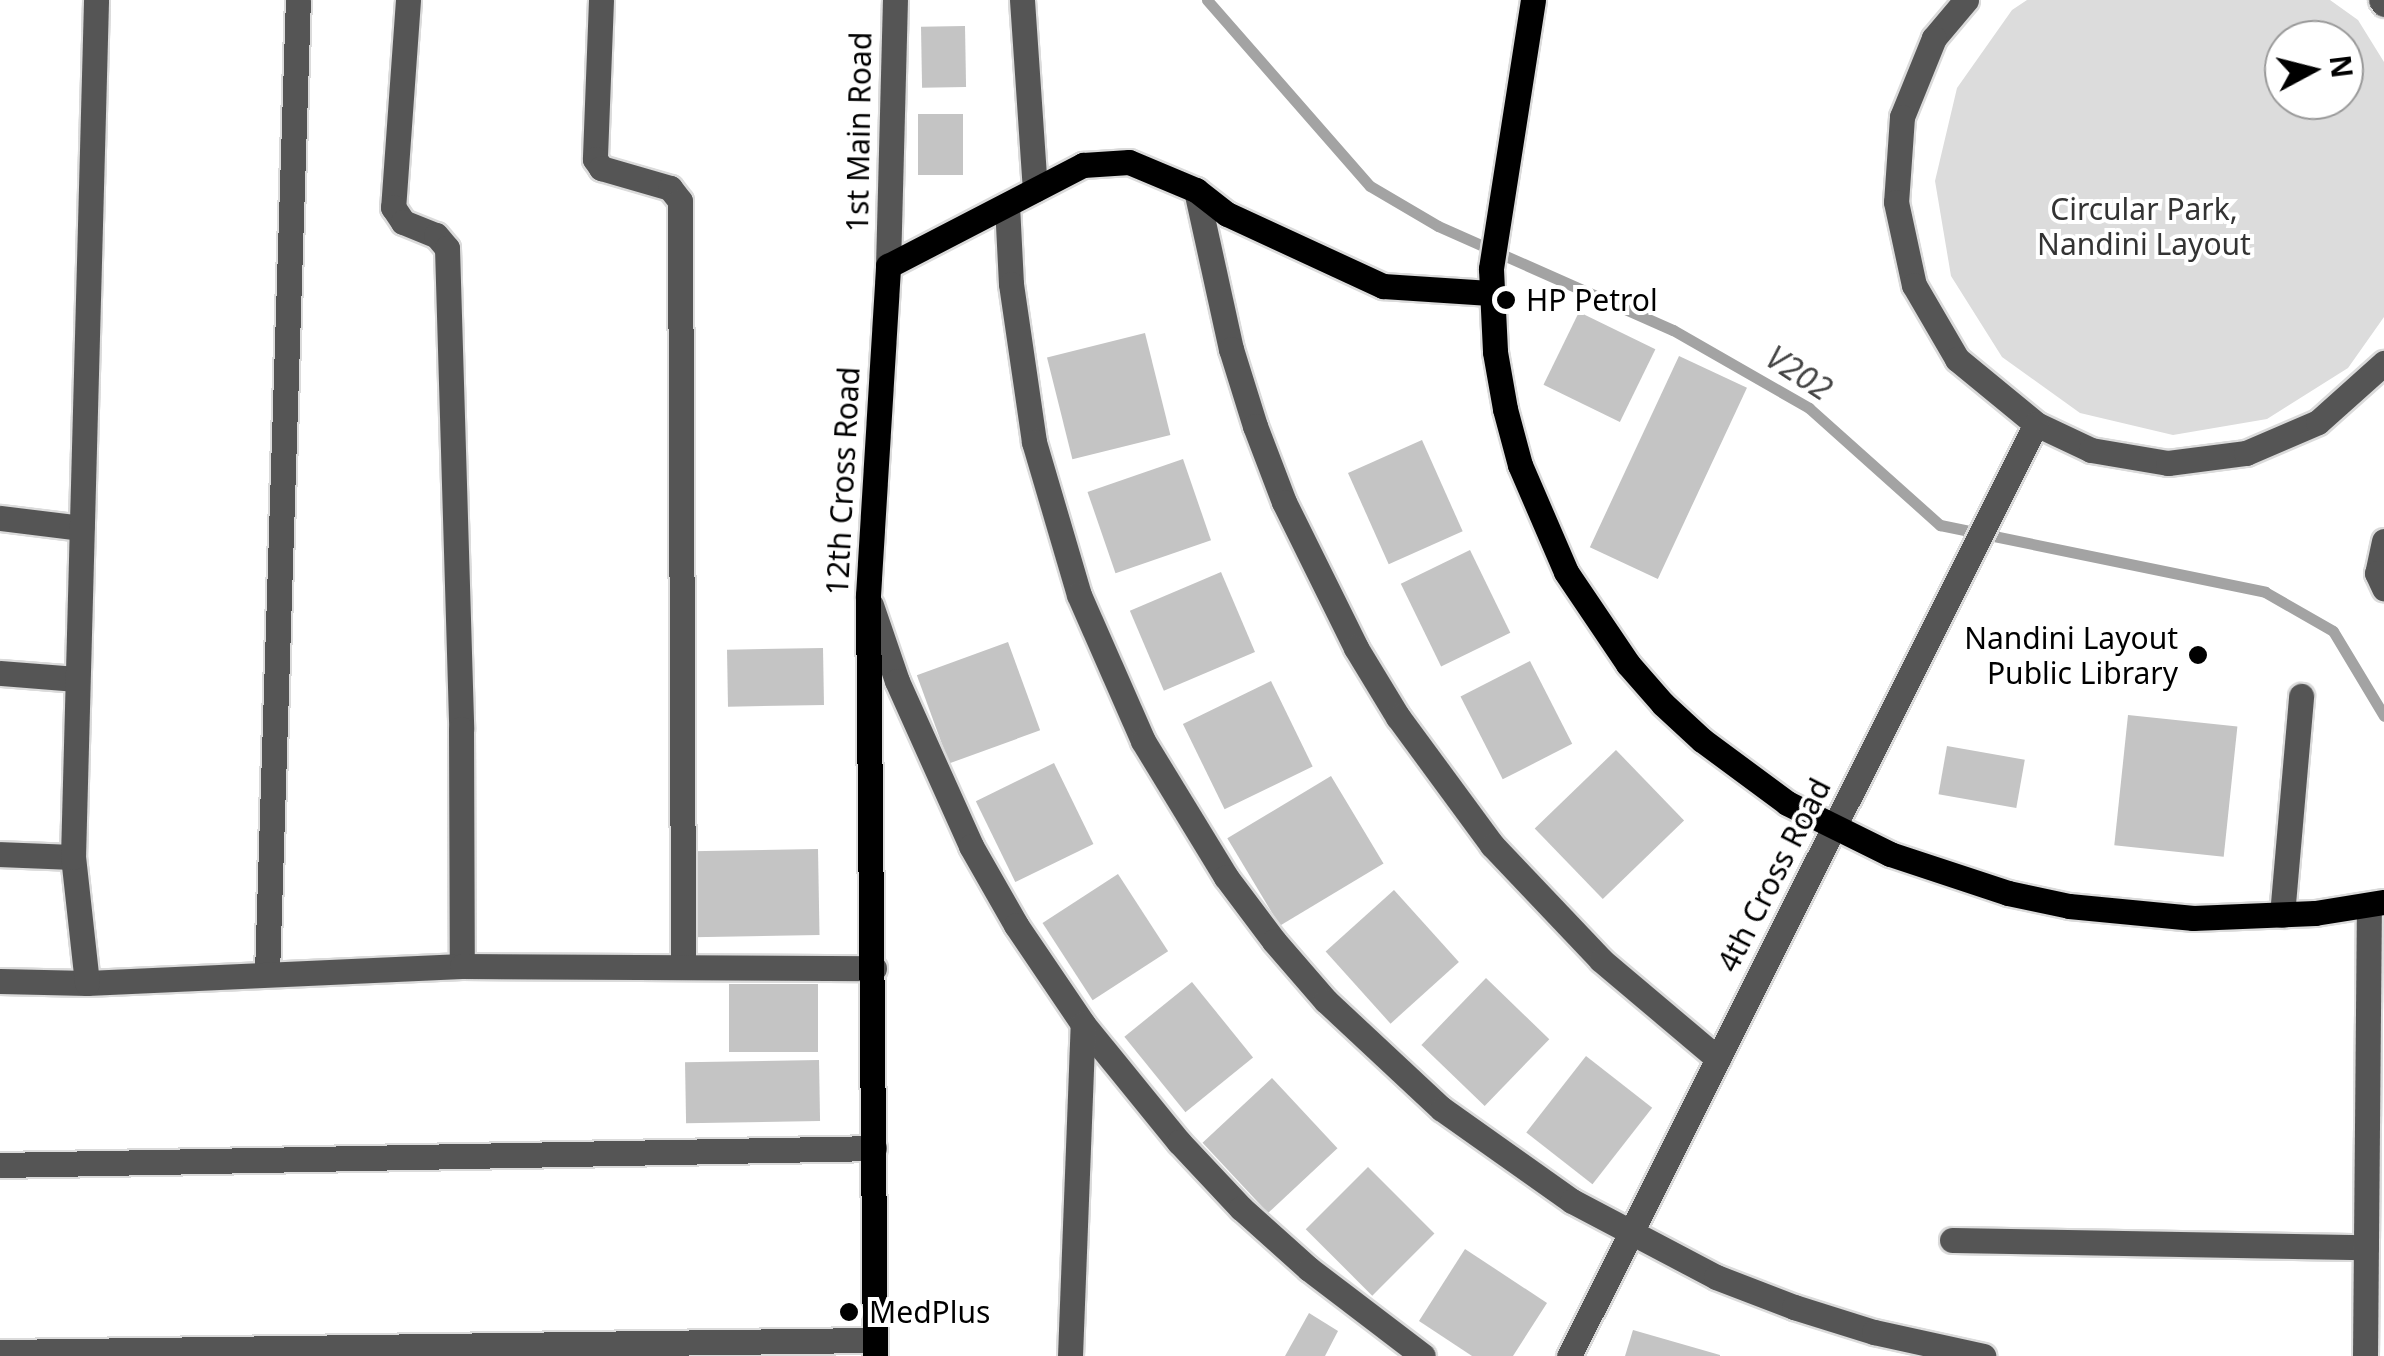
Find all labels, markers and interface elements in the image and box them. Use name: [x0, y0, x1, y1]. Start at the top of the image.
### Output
north arrow: [2264, 20, 2364, 120]
street label: 1st Main Road: [839, 32, 879, 232]
text: N: [2322, 53, 2362, 80]
park label: Circular Park, Nandini Layout: [2037, 191, 2251, 262]
place label: HP Petrol: [1526, 282, 1658, 318]
marker: HP Petrol: [1495, 289, 1517, 311]
water label: V202: [1759, 338, 1839, 408]
street label: 12th Cross Road: [819, 366, 867, 596]
place label: Nandini Layout Public Library: [1964, 620, 2178, 690]
marker: Nandini Layout Public Library: [2187, 644, 2209, 666]
street label: 4th Cross Road: [1710, 772, 1838, 978]
place label: MedPlus: [869, 1294, 990, 1330]
marker: MedPlus: [838, 1301, 860, 1323]

